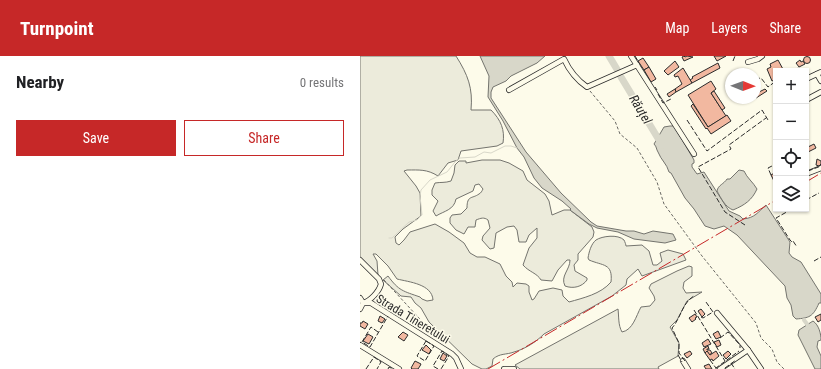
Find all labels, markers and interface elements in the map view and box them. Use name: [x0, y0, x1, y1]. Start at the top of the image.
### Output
text: Turnpoint: [20, 17, 94, 40]
text: Map: [665, 20, 689, 36]
text: Layers: [711, 20, 748, 36]
text: Share: [770, 20, 801, 36]
north arrow: [725, 68, 761, 104]
map controls: [773, 68, 809, 212]
button: +: [773, 68, 809, 104]
text: Nearby: [16, 72, 64, 92]
text: 0 results: [300, 75, 344, 90]
water label: Răuțel: [625, 92, 656, 128]
button: −: [773, 104, 809, 140]
button: Save: [16, 120, 176, 156]
button: Share: [184, 120, 344, 156]
button: locate: [773, 140, 809, 176]
button: layers: [773, 176, 809, 212]
street label: Strada Tineretului: [374, 292, 452, 346]

